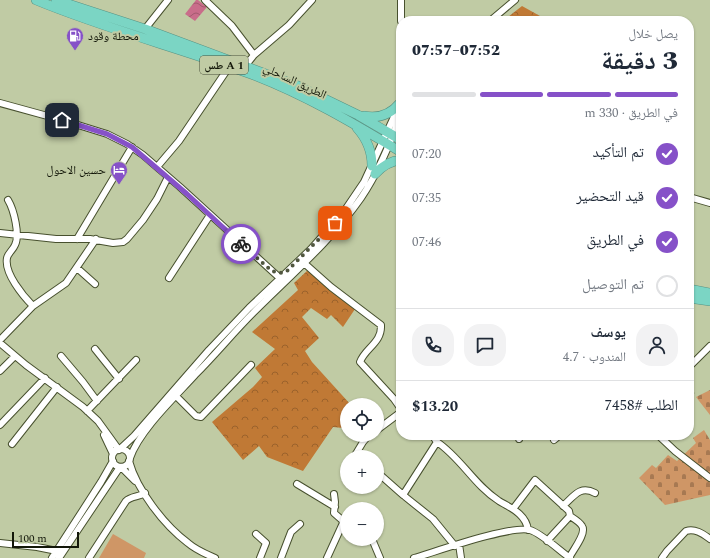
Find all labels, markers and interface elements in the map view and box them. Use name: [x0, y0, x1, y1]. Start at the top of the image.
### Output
text: يصل خلال: [629, 24, 678, 44]
fuel station icon: محطة وقود: [65, 26, 85, 51]
place label: محطة وقود: [88, 27, 139, 46]
text: 07:52–07:57: [412, 39, 500, 62]
text: 3 دقيقة: [601, 41, 678, 81]
road number: طس A 1: [200, 56, 248, 74]
street label: الطريق الساحلي: [260, 59, 330, 104]
pin: [45, 103, 79, 137]
text: في الطريق · 330 m: [585, 103, 678, 123]
icon: home: [51, 109, 73, 131]
text: تم التأكيد: [593, 141, 644, 164]
icon: check: [656, 143, 678, 165]
text: 07:20: [412, 144, 441, 164]
hotel icon: حسين الاحول: [109, 160, 129, 185]
place label: حسين الاحول: [47, 161, 106, 180]
text: قيد التحضير: [576, 185, 644, 208]
icon: check: [656, 187, 678, 209]
text: 07:35: [412, 188, 441, 208]
pin: [318, 206, 352, 240]
icon: bag: [324, 212, 346, 234]
courier: [221, 224, 261, 264]
text: في الطريق: [587, 229, 644, 252]
icon: check: [656, 231, 678, 253]
text: 07:46: [412, 232, 441, 252]
icon: bike: [230, 233, 252, 255]
text: تم التوصيل: [582, 273, 644, 296]
text: يوسف: [591, 321, 626, 344]
button: phone: [412, 324, 454, 366]
button: chat: [464, 324, 506, 366]
button: person: [636, 324, 678, 366]
text: المندوب · 4.7: [563, 347, 626, 367]
text: الطلب #7458: [605, 394, 678, 417]
text: $13.20: [412, 395, 458, 418]
map controls: [340, 398, 384, 546]
button: locate: [340, 398, 384, 442]
button: +: [340, 450, 384, 494]
button: −: [340, 502, 384, 546]
scale bar: [12, 530, 79, 549]
text: 100 m: [18, 530, 47, 547]

